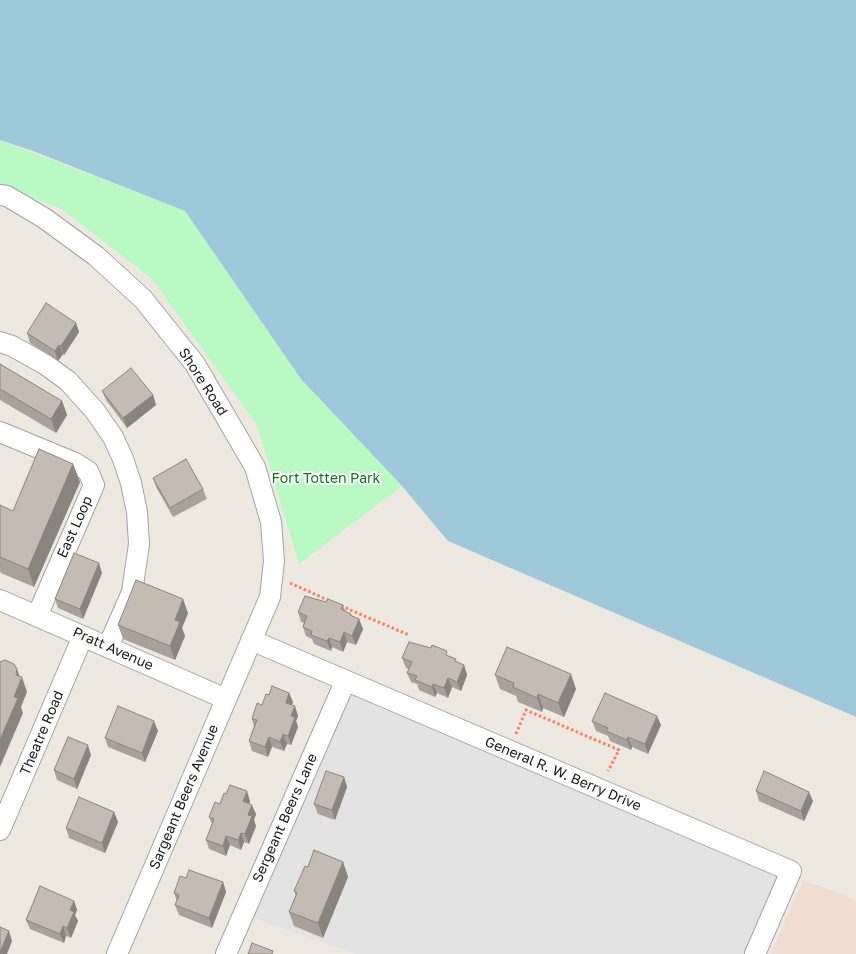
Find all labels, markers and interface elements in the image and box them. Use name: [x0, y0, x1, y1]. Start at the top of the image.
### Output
street label: Shore Road: [175, 345, 231, 419]
park label: Fort Totten Park: [272, 471, 380, 487]
street label: East Loop: [54, 493, 96, 561]
street label: Pratt Avenue: [70, 624, 156, 674]
street label: Theatre Road: [17, 688, 67, 778]
street label: Sargeant Beers Avenue: [146, 722, 222, 872]
street label: General R. W. Berry Drive: [482, 733, 644, 815]
street label: Sergeant Beers Lane: [249, 751, 321, 885]

